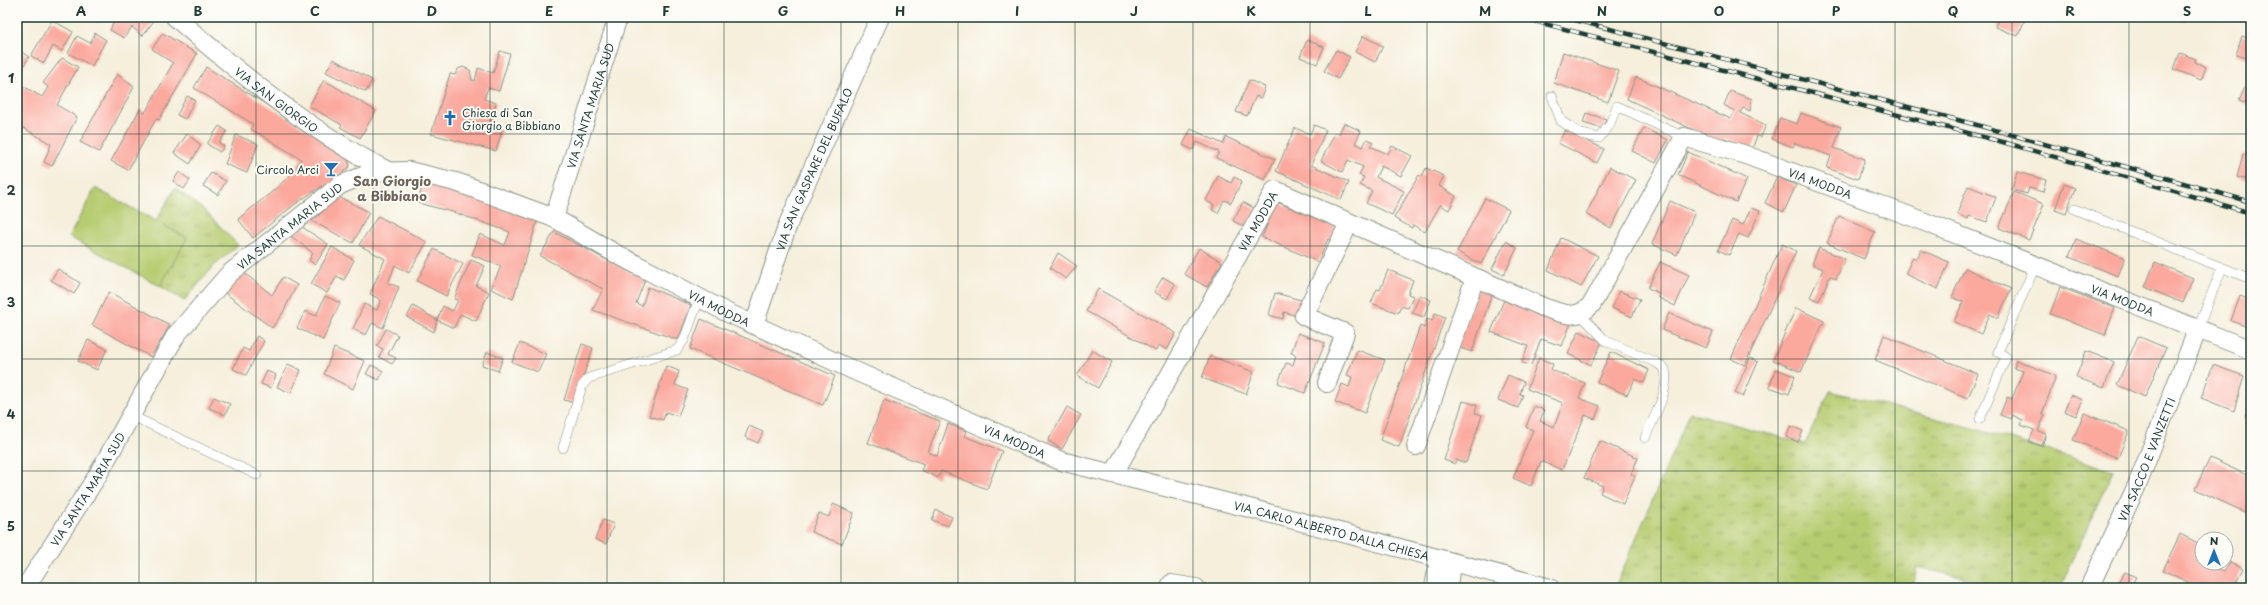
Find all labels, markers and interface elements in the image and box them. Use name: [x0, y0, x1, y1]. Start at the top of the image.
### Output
text: A: [76, 1, 86, 20]
text: B: [194, 1, 203, 20]
text: C: [310, 1, 320, 20]
text: D: [427, 1, 437, 20]
text: E: [545, 1, 553, 20]
text: F: [662, 1, 670, 20]
text: G: [778, 1, 788, 20]
text: H: [895, 1, 905, 20]
text: I: [1015, 1, 1019, 20]
text: J: [1130, 1, 1138, 20]
text: K: [1246, 1, 1256, 20]
text: L: [1364, 1, 1372, 20]
text: M: [1479, 1, 1491, 20]
text: N: [1597, 1, 1607, 20]
text: O: [1714, 1, 1724, 20]
text: P: [1832, 1, 1841, 20]
text: Q: [1948, 1, 1958, 20]
text: R: [2065, 1, 2075, 20]
text: S: [2183, 1, 2191, 20]
street label: VIA SANTA MARIA SUD: [562, 41, 618, 171]
street label: VIA SAN GIORGIO: [231, 63, 322, 136]
text: 1: [8, 68, 14, 87]
street label: VIA SAN GASPARE DEL BUFALO: [771, 85, 856, 253]
place label: Chiesa di San Giorgio a Bibbiano: [462, 104, 561, 134]
church icon: Chiesa di San Giorgio a Bibbiano: [441, 109, 459, 127]
bar icon: Circolo Arci: [322, 160, 340, 178]
place label: Circolo Arci: [256, 161, 319, 178]
street label: VIA MODDA: [1786, 163, 1855, 202]
district label: San Giorgio a Bibbiano: [353, 171, 431, 205]
street label: VIA SANTA MARIA SUD: [233, 178, 346, 273]
text: 2: [6, 180, 16, 199]
street label: VIA MODDA: [1234, 188, 1281, 254]
street label: VIA MODDA: [2088, 279, 2157, 320]
street label: VIA MODDA: [685, 285, 753, 330]
text: 3: [7, 292, 16, 311]
street label: VIA SACCO E VANZETTI: [2113, 395, 2179, 524]
text: 4: [7, 404, 16, 423]
street label: VIA MODDA: [981, 420, 1049, 462]
street label: VIA SANTA MARIA SUD: [46, 429, 129, 549]
street label: VIA CARLO ALBERTO DALLA CHIESA: [1232, 496, 1431, 564]
text: 5: [7, 516, 15, 535]
north arrow: [2194, 531, 2234, 571]
text: N: [2210, 532, 2219, 549]

